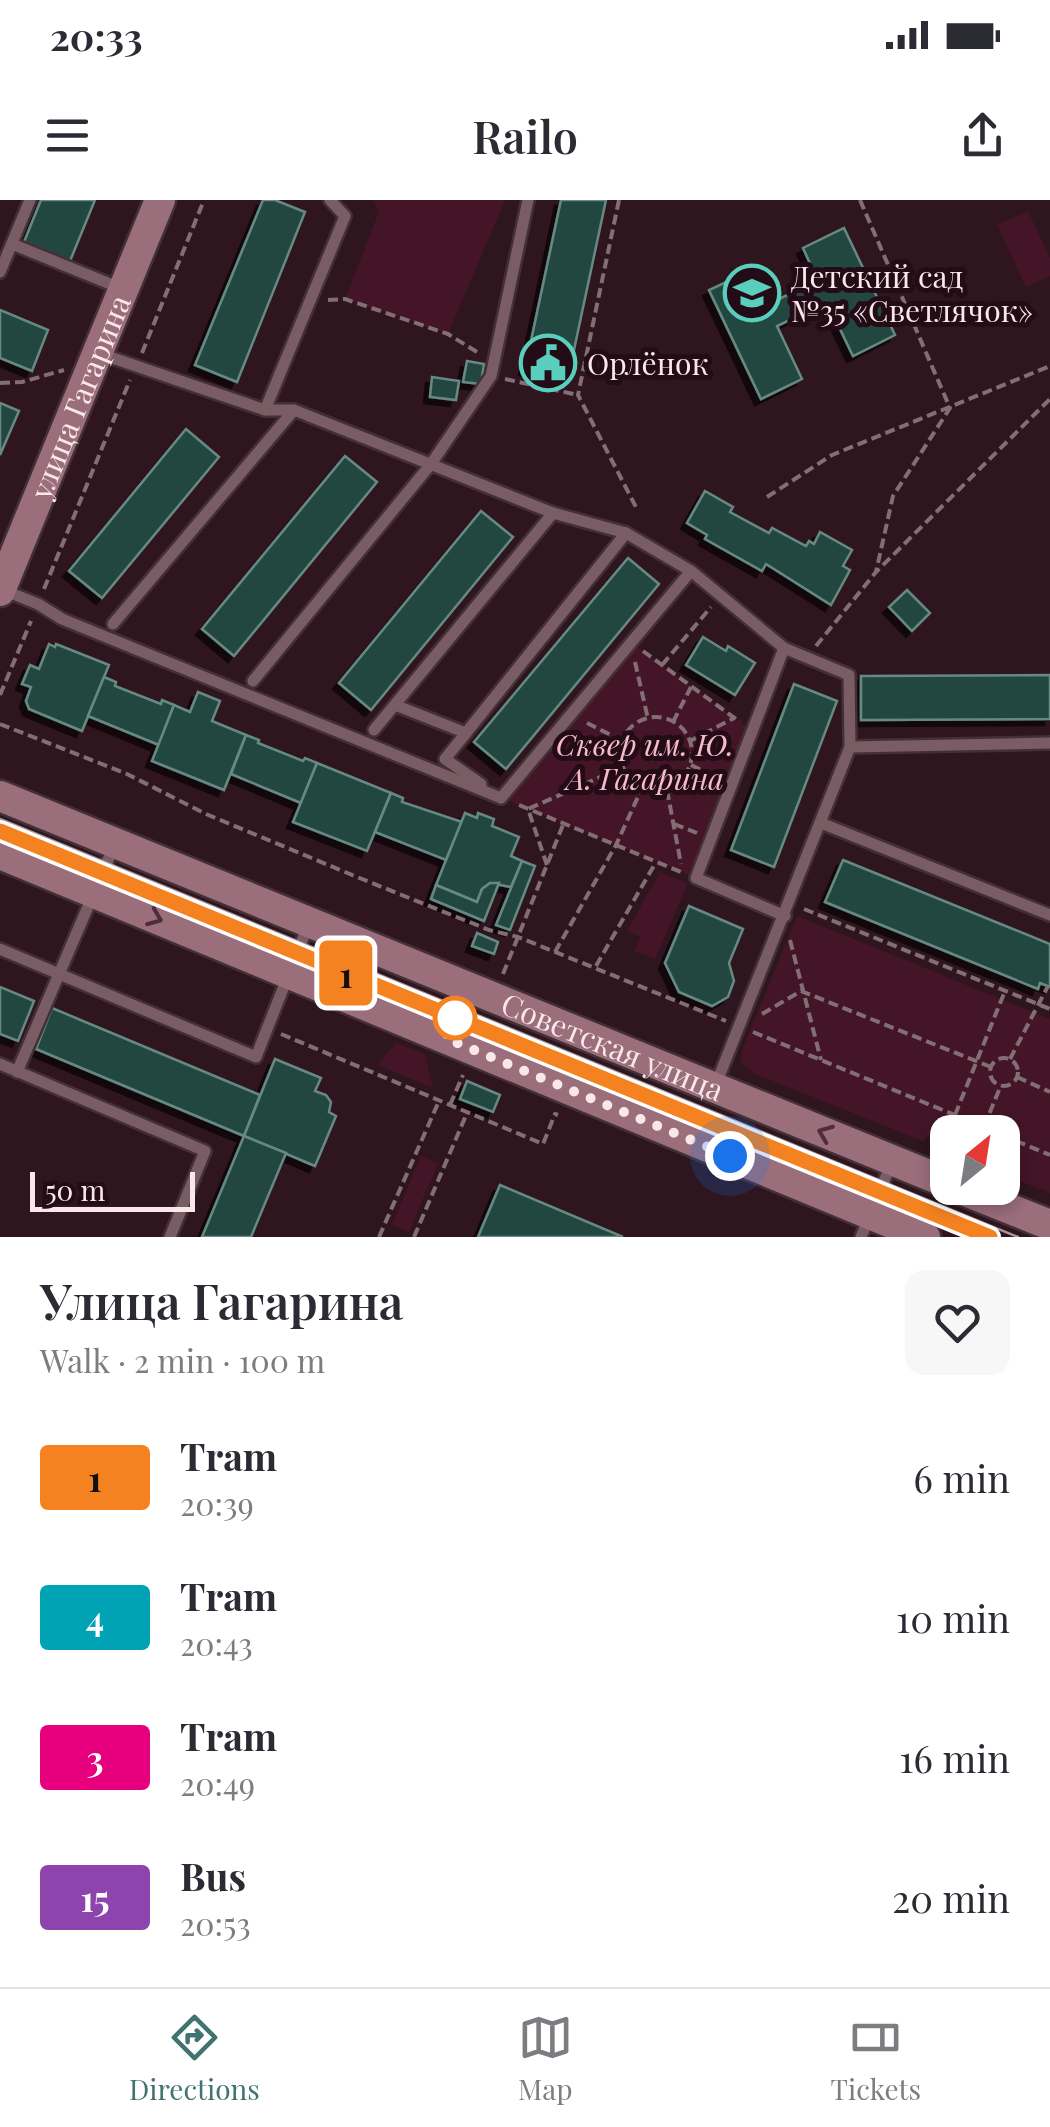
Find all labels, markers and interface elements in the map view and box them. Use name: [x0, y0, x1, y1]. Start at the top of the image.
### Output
text: 20:33: [50, 10, 143, 61]
text: Railo: [472, 105, 578, 165]
icon: menu: [40, 108, 95, 163]
icon: share: [955, 108, 1010, 163]
place label: Детский сад №35 «Светлячок»: [791, 256, 1033, 330]
school or university icon: Детский сад №35 «Светлячок»: [722, 263, 782, 323]
street label: улица Гагарина: [20, 289, 139, 506]
public building icon: Орлёнок: [518, 333, 578, 393]
place label: Орлёнок: [587, 343, 709, 383]
park label: Сквер им. Ю. А. Гагарина: [556, 724, 734, 798]
one-way arrow: [145, 906, 163, 926]
line badge: 1: [314, 940, 378, 1006]
text: 1: [339, 950, 353, 997]
street label: Советская улица: [496, 983, 730, 1109]
unlabelled marker: [434, 997, 476, 1039]
north arrow: [930, 1115, 1020, 1205]
map controls: [930, 1115, 1020, 1205]
one-way arrow: [817, 1125, 835, 1145]
your location: [705, 1131, 755, 1181]
scale bar: [30, 1167, 195, 1211]
text: 50 m: [45, 1171, 105, 1208]
text: Улица Гагарина: [40, 1268, 403, 1332]
button: heart: [905, 1270, 1010, 1375]
text: Walk · 2 min · 100 m: [40, 1338, 325, 1381]
text: Tram: [180, 1430, 277, 1481]
text: 6 min: [913, 1452, 1010, 1503]
text: 1: [88, 1454, 102, 1501]
text: 20:39: [180, 1481, 254, 1524]
text: Tram: [180, 1570, 277, 1621]
text: 10 min: [896, 1592, 1010, 1643]
text: 4: [86, 1594, 104, 1641]
text: 20:43: [180, 1621, 253, 1664]
text: Tram: [180, 1710, 277, 1761]
text: 16 min: [899, 1732, 1010, 1783]
text: 3: [86, 1734, 104, 1781]
text: 20:49: [180, 1761, 255, 1804]
text: Bus: [180, 1850, 246, 1901]
text: 20 min: [892, 1872, 1010, 1923]
text: 15: [80, 1874, 110, 1921]
text: 20:53: [180, 1901, 251, 1944]
tab: Directions: [129, 2010, 260, 2107]
tab: Map: [518, 2010, 573, 2107]
tab: Tickets: [831, 2010, 921, 2107]

